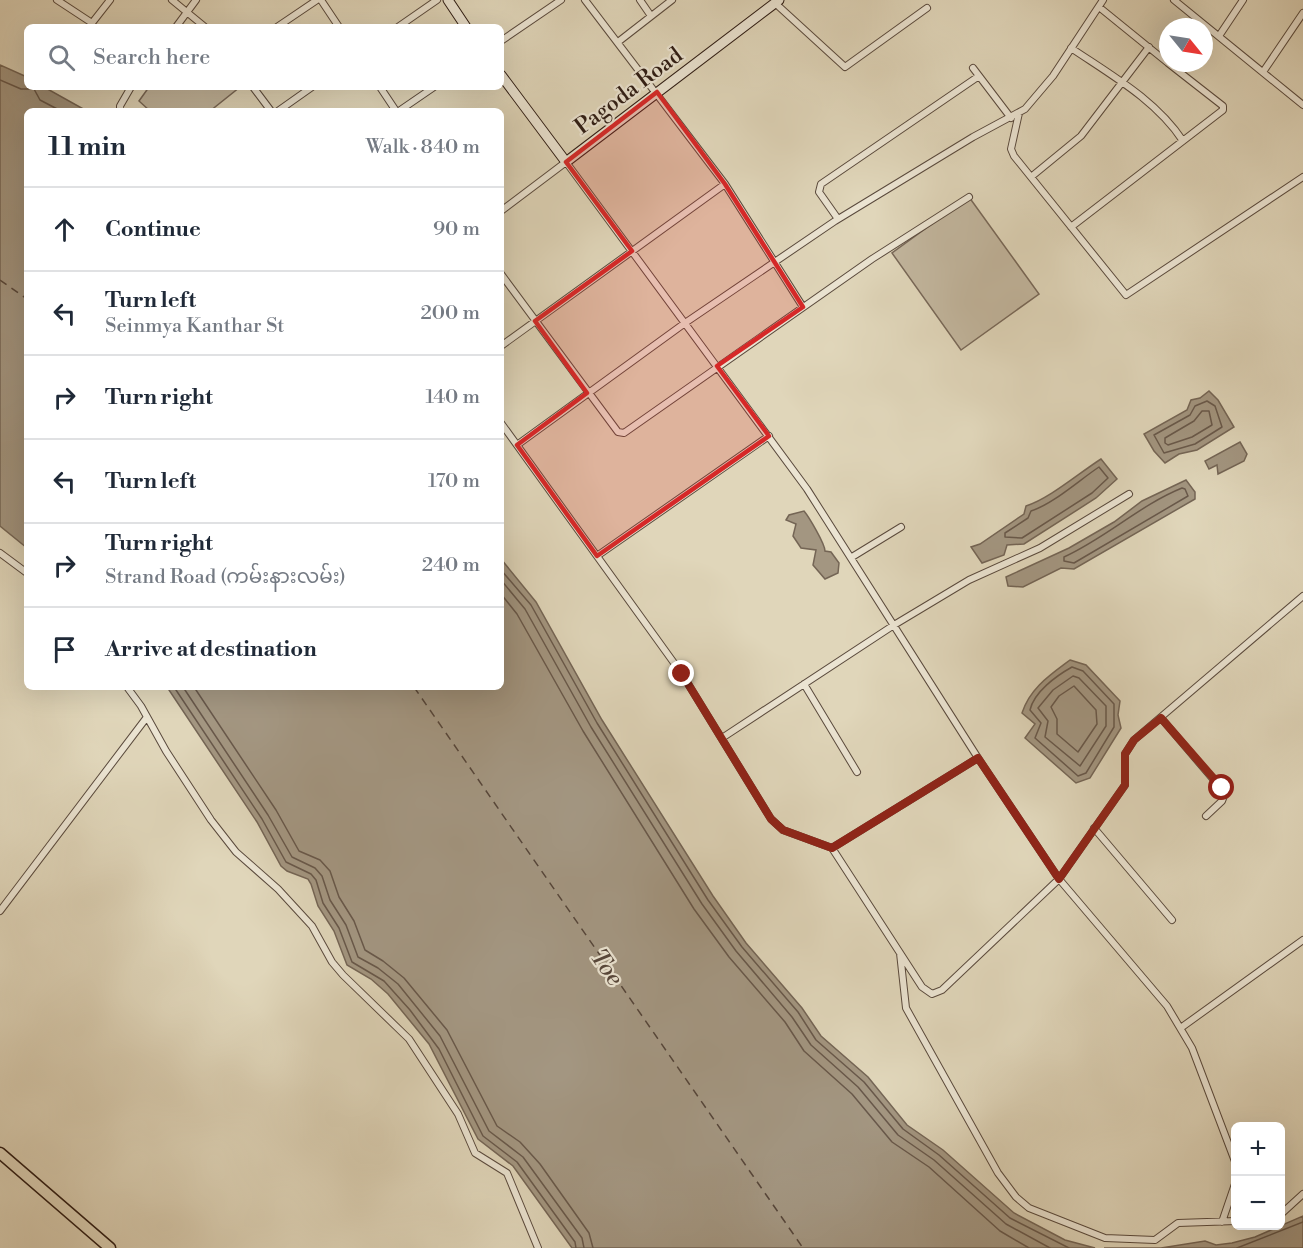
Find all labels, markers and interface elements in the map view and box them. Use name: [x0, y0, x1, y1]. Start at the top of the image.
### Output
north arrow: [1159, 18, 1213, 72]
search box: [24, 24, 504, 90]
icon: search: [45, 41, 78, 74]
street label: Pagoda Road: [570, 42, 689, 140]
text: Search here: [93, 44, 210, 71]
text: 11 min: [48, 131, 126, 163]
text: Walk · 840 m: [366, 135, 480, 160]
icon: ahead: [48, 213, 81, 246]
text: Continue: [105, 216, 201, 243]
text: 90 m: [433, 217, 480, 242]
text: Turn left: [105, 287, 196, 314]
icon: left: [48, 297, 81, 330]
text: 200 m: [420, 301, 480, 326]
text: Seinmya Kanthar St: [105, 314, 284, 339]
icon: right: [48, 381, 81, 414]
text: Turn right: [105, 384, 213, 411]
text: 140 m: [425, 385, 480, 410]
icon: left: [48, 465, 81, 498]
text: Turn left: [105, 468, 196, 495]
text: 170 m: [428, 469, 480, 494]
text: Turn right: [105, 530, 213, 557]
icon: right: [48, 549, 81, 582]
text: 240 m: [422, 553, 480, 578]
text: Strand Road (ကမ်းနားလမ်း): [105, 565, 346, 590]
icon: arrive: [48, 633, 81, 666]
text: Arrive at destination: [105, 636, 317, 663]
route end: [668, 660, 694, 686]
route start: [1208, 774, 1234, 800]
water label: Toe: [583, 943, 629, 992]
map controls: [1231, 1122, 1285, 1230]
button: +: [1231, 1122, 1285, 1176]
button: −: [1231, 1176, 1285, 1230]

